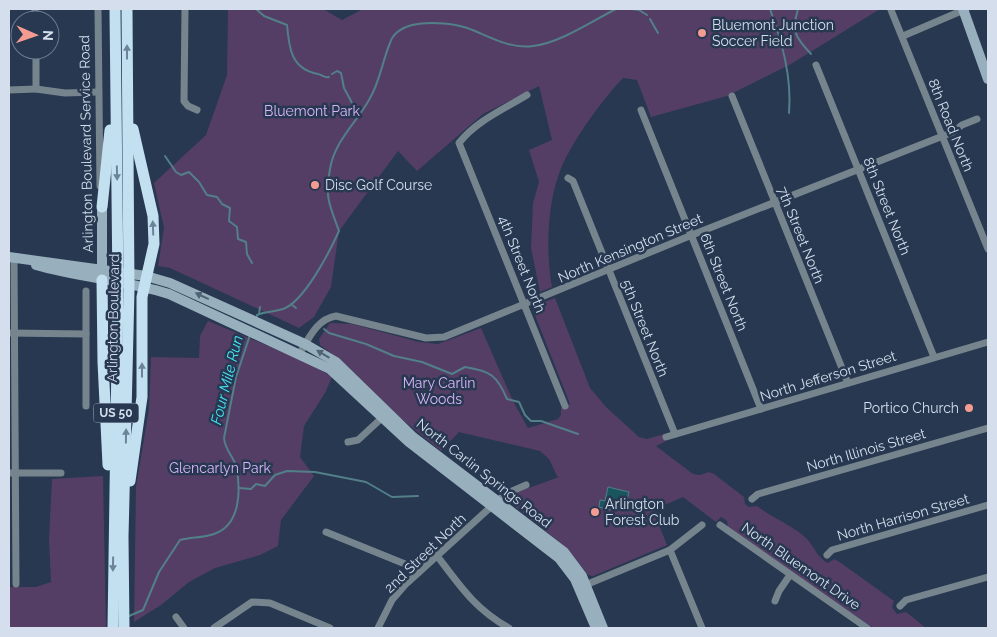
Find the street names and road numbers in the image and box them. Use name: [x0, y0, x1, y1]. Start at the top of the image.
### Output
street label: Arlington Boulevard Service Road: [76, 35, 96, 253]
street label: 8th Road North: [925, 76, 977, 174]
street label: 8th Street North: [860, 155, 914, 257]
street label: 7th Street North: [774, 184, 828, 286]
street label: North Kensington Street: [555, 210, 705, 286]
street label: 4th Street North: [495, 213, 549, 315]
street label: 6th Street North: [697, 231, 751, 333]
street label: Arlington Boulevard: [104, 253, 122, 383]
street label: 5th Street North: [618, 277, 672, 379]
street label: North Jefferson Street: [758, 348, 898, 404]
road number: US 50: [94, 403, 138, 422]
street label: North Carlin Springs Road: [413, 415, 555, 531]
street label: North Illinois Street: [805, 425, 928, 475]
street label: North Harrison Street: [835, 490, 971, 544]
street label: 2nd Street North: [381, 510, 469, 596]
street label: North Bluemont Drive: [739, 519, 863, 613]

